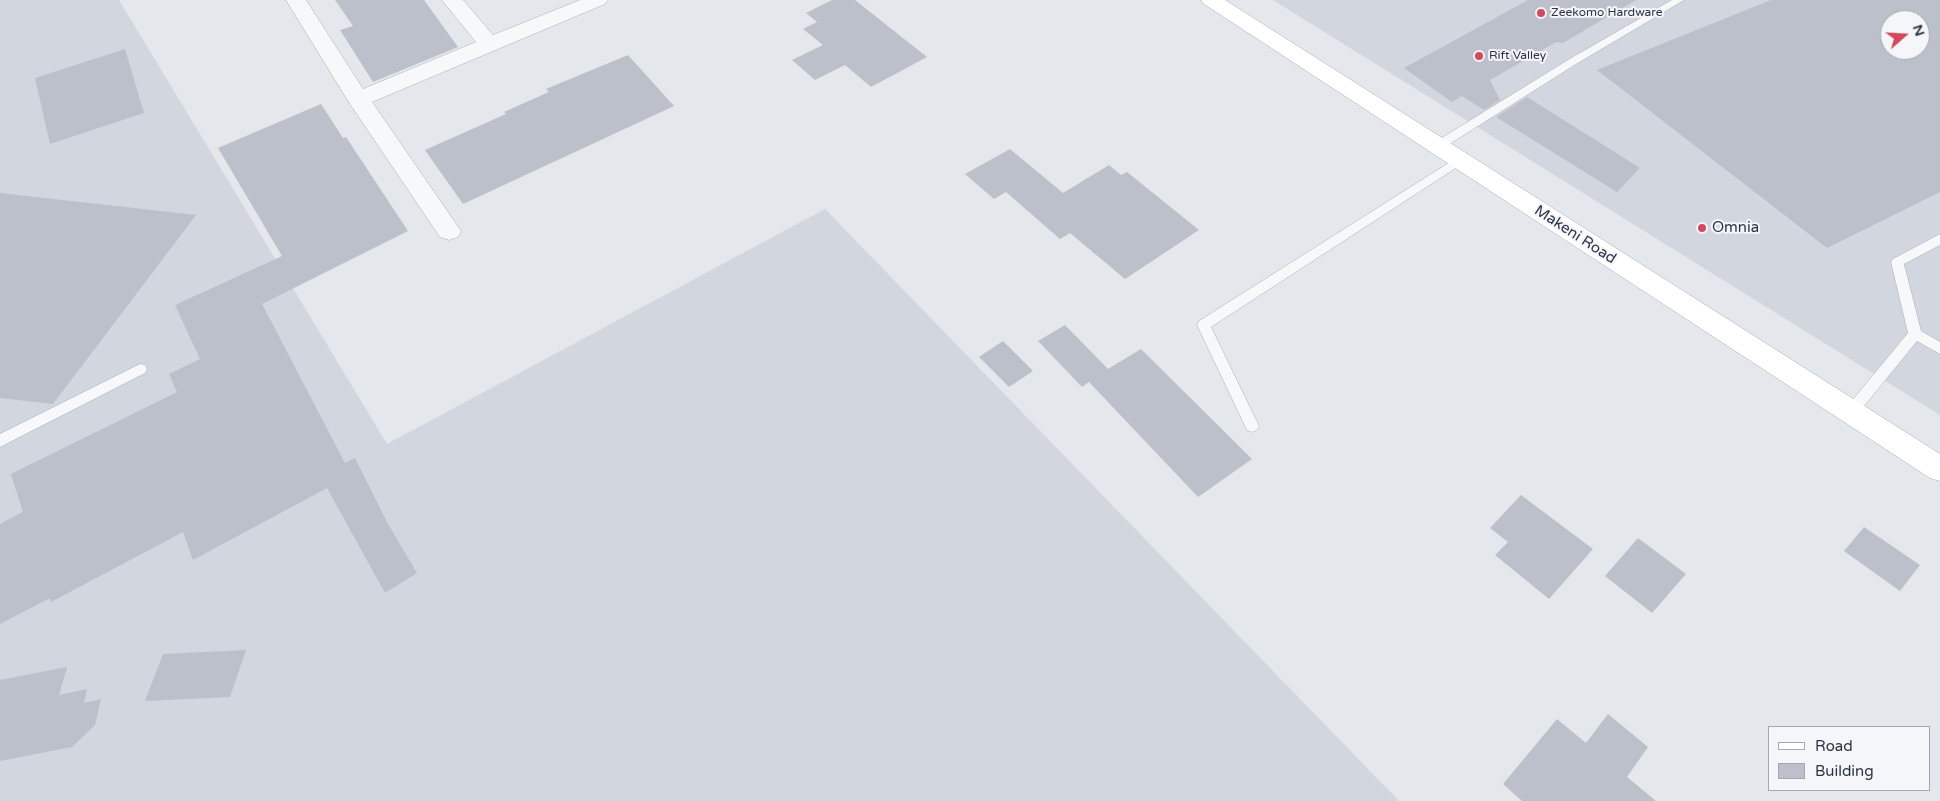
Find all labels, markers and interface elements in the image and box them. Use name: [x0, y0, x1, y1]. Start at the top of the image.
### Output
place label: Zeekomo Hardware: [1551, 6, 1663, 20]
marker: Zeekomo Hardware: [1535, 7, 1547, 19]
north arrow: [1880, 10, 1930, 60]
text: N: [1909, 22, 1929, 38]
place label: Rift Valley: [1489, 49, 1546, 63]
marker: Rift Valley: [1473, 50, 1485, 62]
street label: Makeni Road: [1531, 202, 1619, 268]
place label: Omnia: [1712, 219, 1759, 237]
marker: Omnia: [1696, 222, 1708, 234]
legend: [1768, 726, 1930, 791]
text: Road: [1815, 737, 1853, 755]
text: Building: [1815, 762, 1874, 780]

